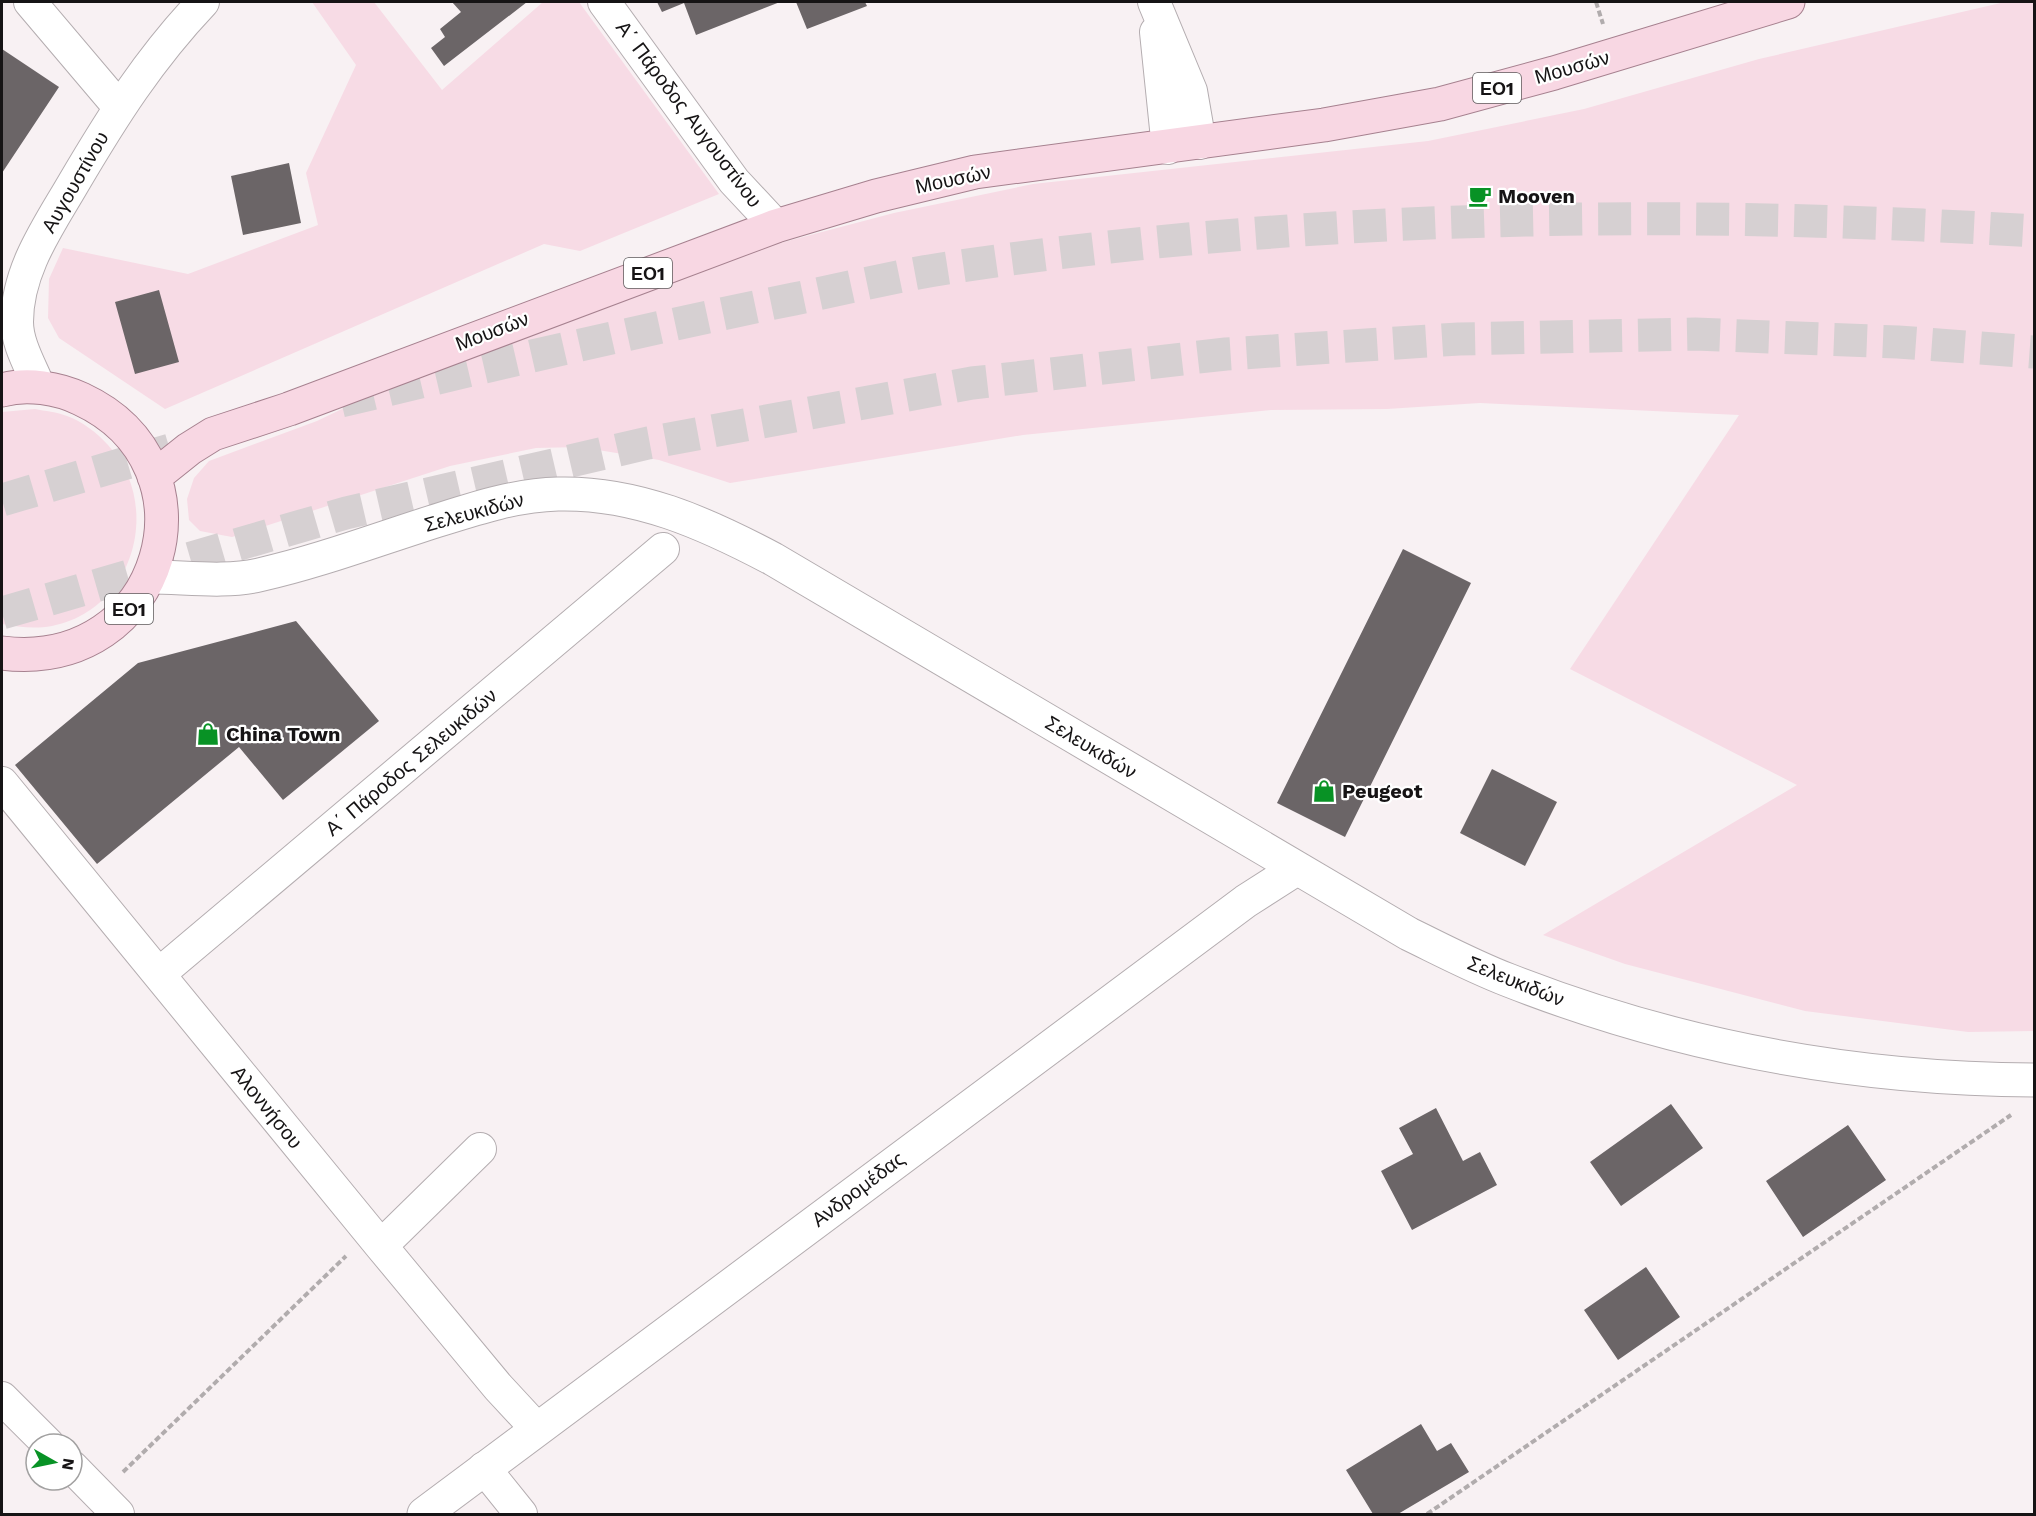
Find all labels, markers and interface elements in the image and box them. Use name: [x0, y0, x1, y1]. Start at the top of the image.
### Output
street label: Α΄ Πάροδος Αυγουστίνου: [611, 16, 767, 212]
street label: Μουσών: [1532, 45, 1612, 89]
road number: ΕΟ1: [1473, 73, 1521, 103]
street label: Αυγουστίνου: [36, 127, 114, 237]
street label: Μουσών: [913, 159, 993, 199]
cafe icon: Mooven: [1467, 183, 1493, 209]
place label: Mooven: [1498, 184, 1575, 208]
road number: ΕΟ1: [624, 258, 672, 288]
street label: Μουσών: [452, 306, 532, 356]
street label: Σελευκιδών: [421, 487, 527, 537]
road number: ΕΟ1: [105, 594, 153, 624]
street label: Α΄ Πάροδος Σελευκιδών: [320, 683, 502, 841]
street label: Σελευκιδών: [1041, 710, 1141, 784]
shop icon: China Town: [195, 721, 221, 747]
place label: China Town: [226, 722, 340, 746]
shop icon: Peugeot: [1311, 778, 1337, 804]
place label: Peugeot: [1342, 779, 1423, 803]
street label: Σελευκιδών: [1464, 951, 1568, 1011]
street label: Αλοννήσου: [226, 1061, 308, 1153]
street label: Ανδρομέδας: [807, 1146, 910, 1232]
north arrow: [24, 1432, 84, 1492]
text: N: [58, 1457, 79, 1472]

